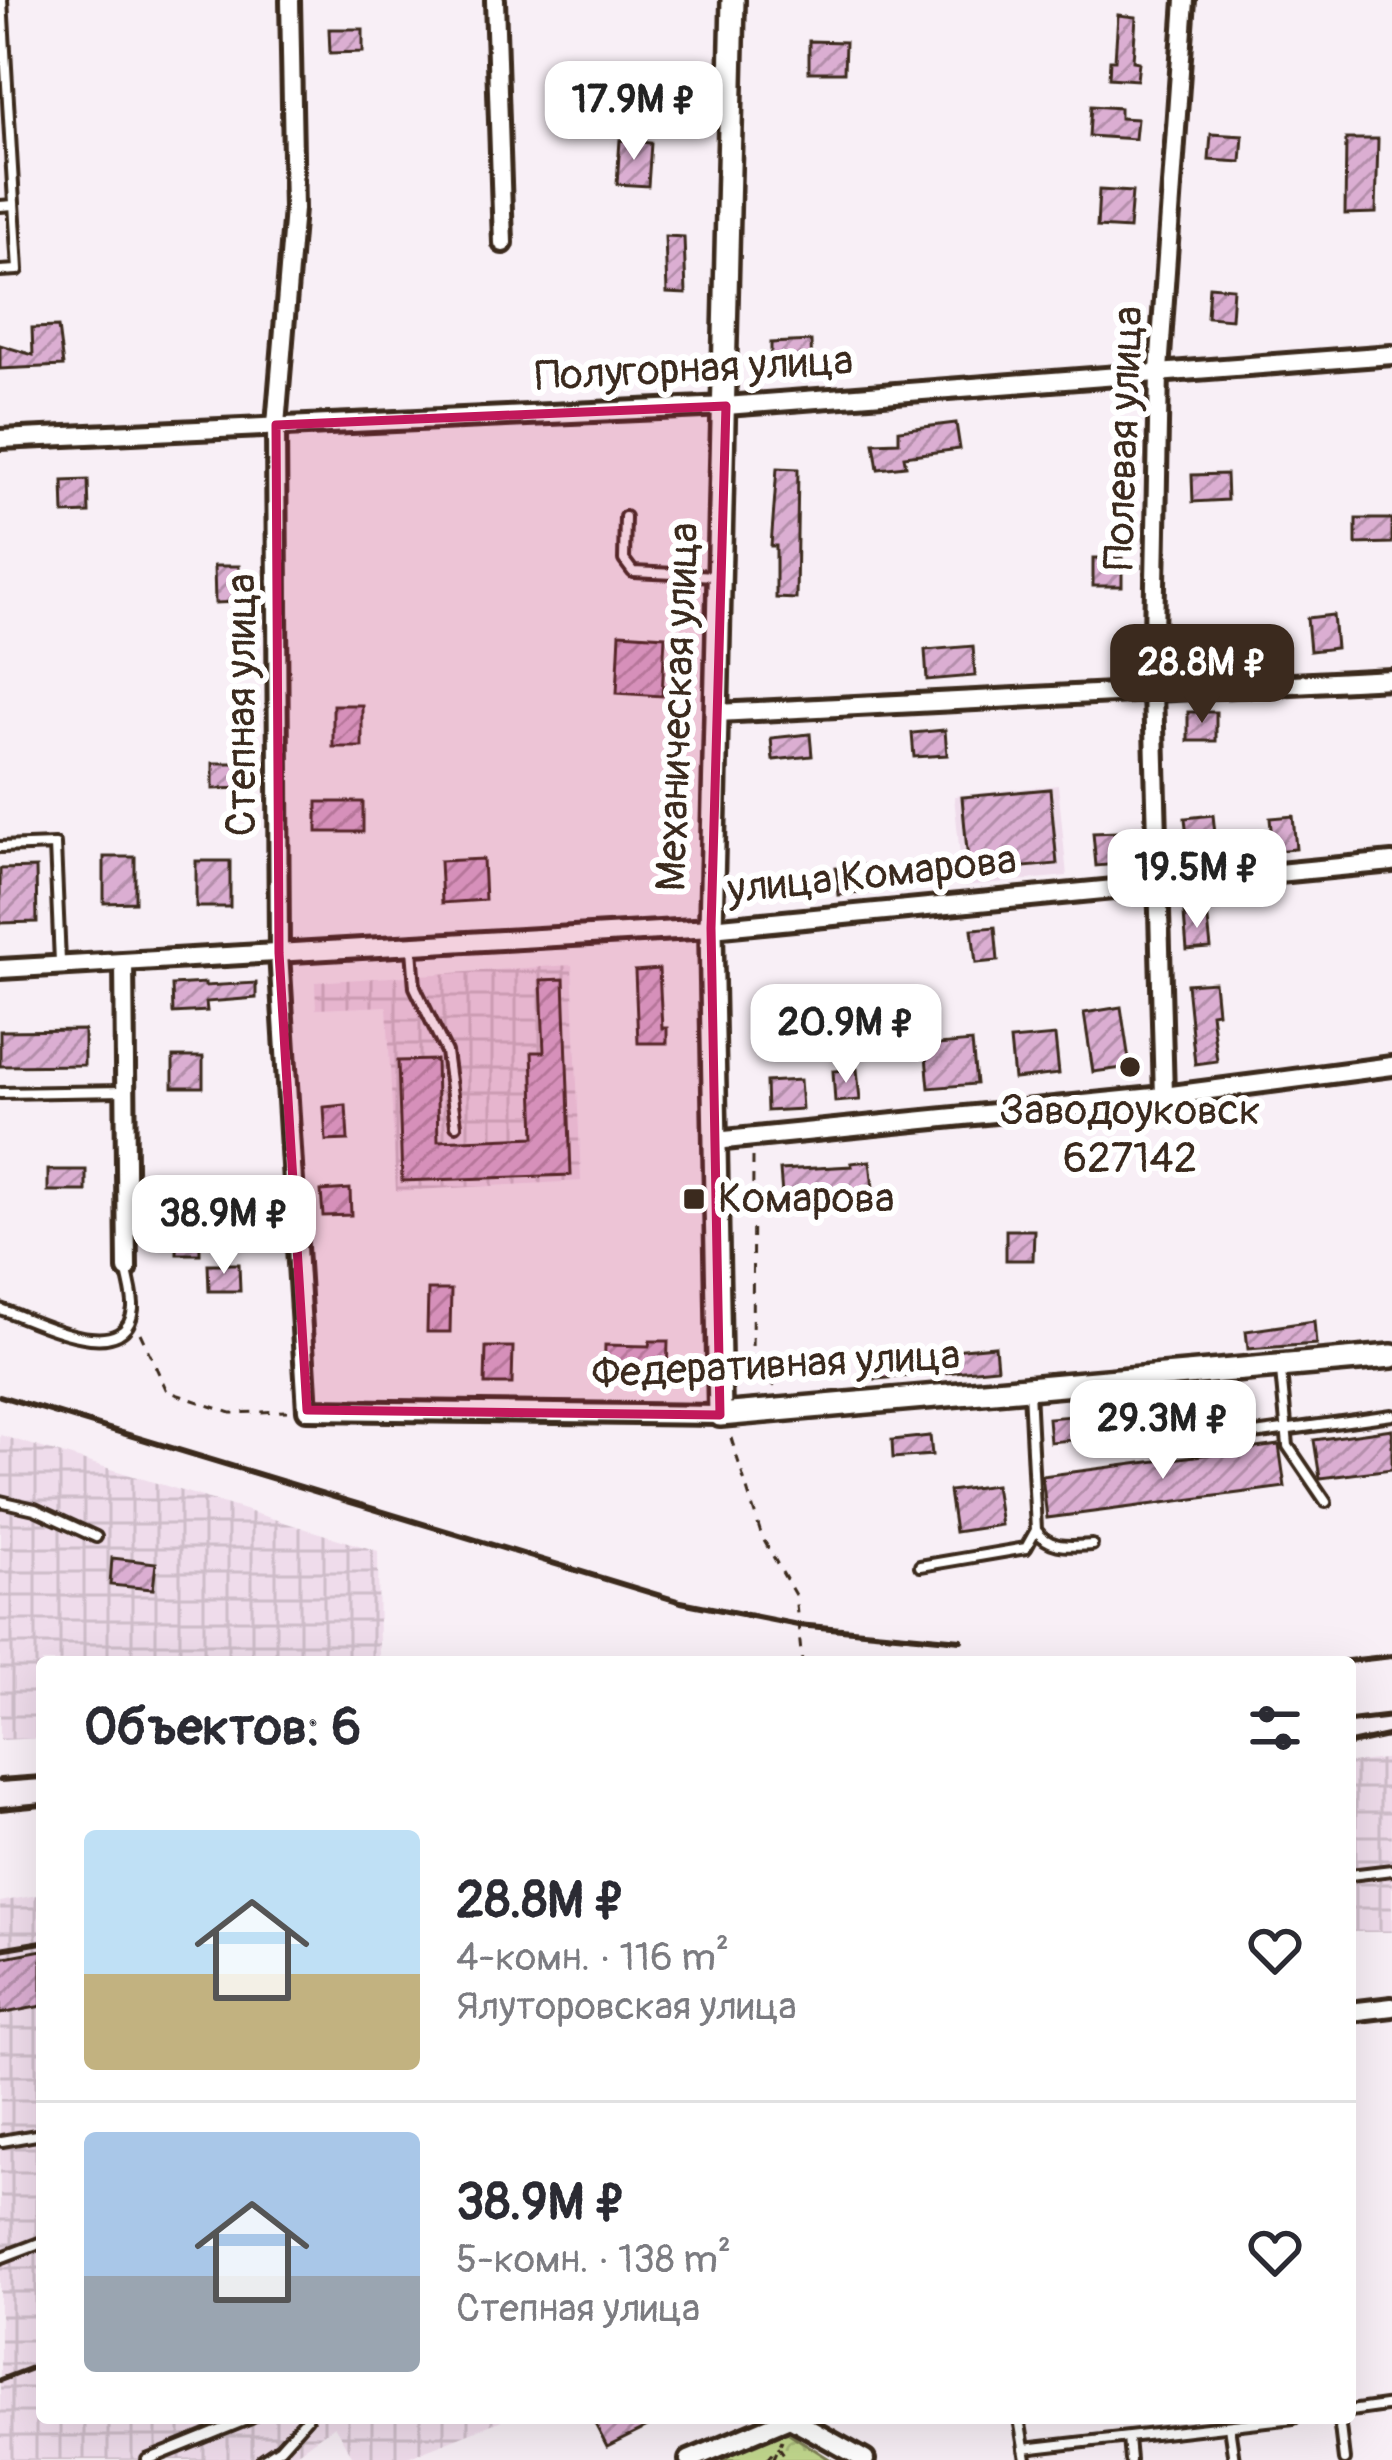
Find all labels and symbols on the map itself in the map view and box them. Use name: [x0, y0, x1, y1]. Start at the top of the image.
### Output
pin: 17.9M ₽: [523, 61, 745, 163]
street label: Полевая улица: [1093, 305, 1155, 571]
street label: Полугорная улица: [534, 335, 854, 403]
street label: Механическая улица: [646, 522, 710, 892]
street label: Степная улица: [216, 574, 268, 836]
pin: 28.8M ₽: [1091, 624, 1313, 726]
pin: 19.5M ₽: [1086, 829, 1308, 931]
street label: улица Комарова: [724, 834, 1019, 916]
pin: 20.9M ₽: [735, 984, 957, 1086]
marker: Заводоуковск 627142: [1117, 1054, 1143, 1080]
place label: Заводоуковск 627142: [999, 1085, 1261, 1185]
place label: Комарова: [718, 1173, 894, 1225]
pin: 38.9M ₽: [113, 1175, 335, 1277]
marker: Комарова: [681, 1186, 707, 1212]
street label: Федеративная улица: [591, 1329, 961, 1401]
pin: 29.3M ₽: [1052, 1380, 1274, 1482]

